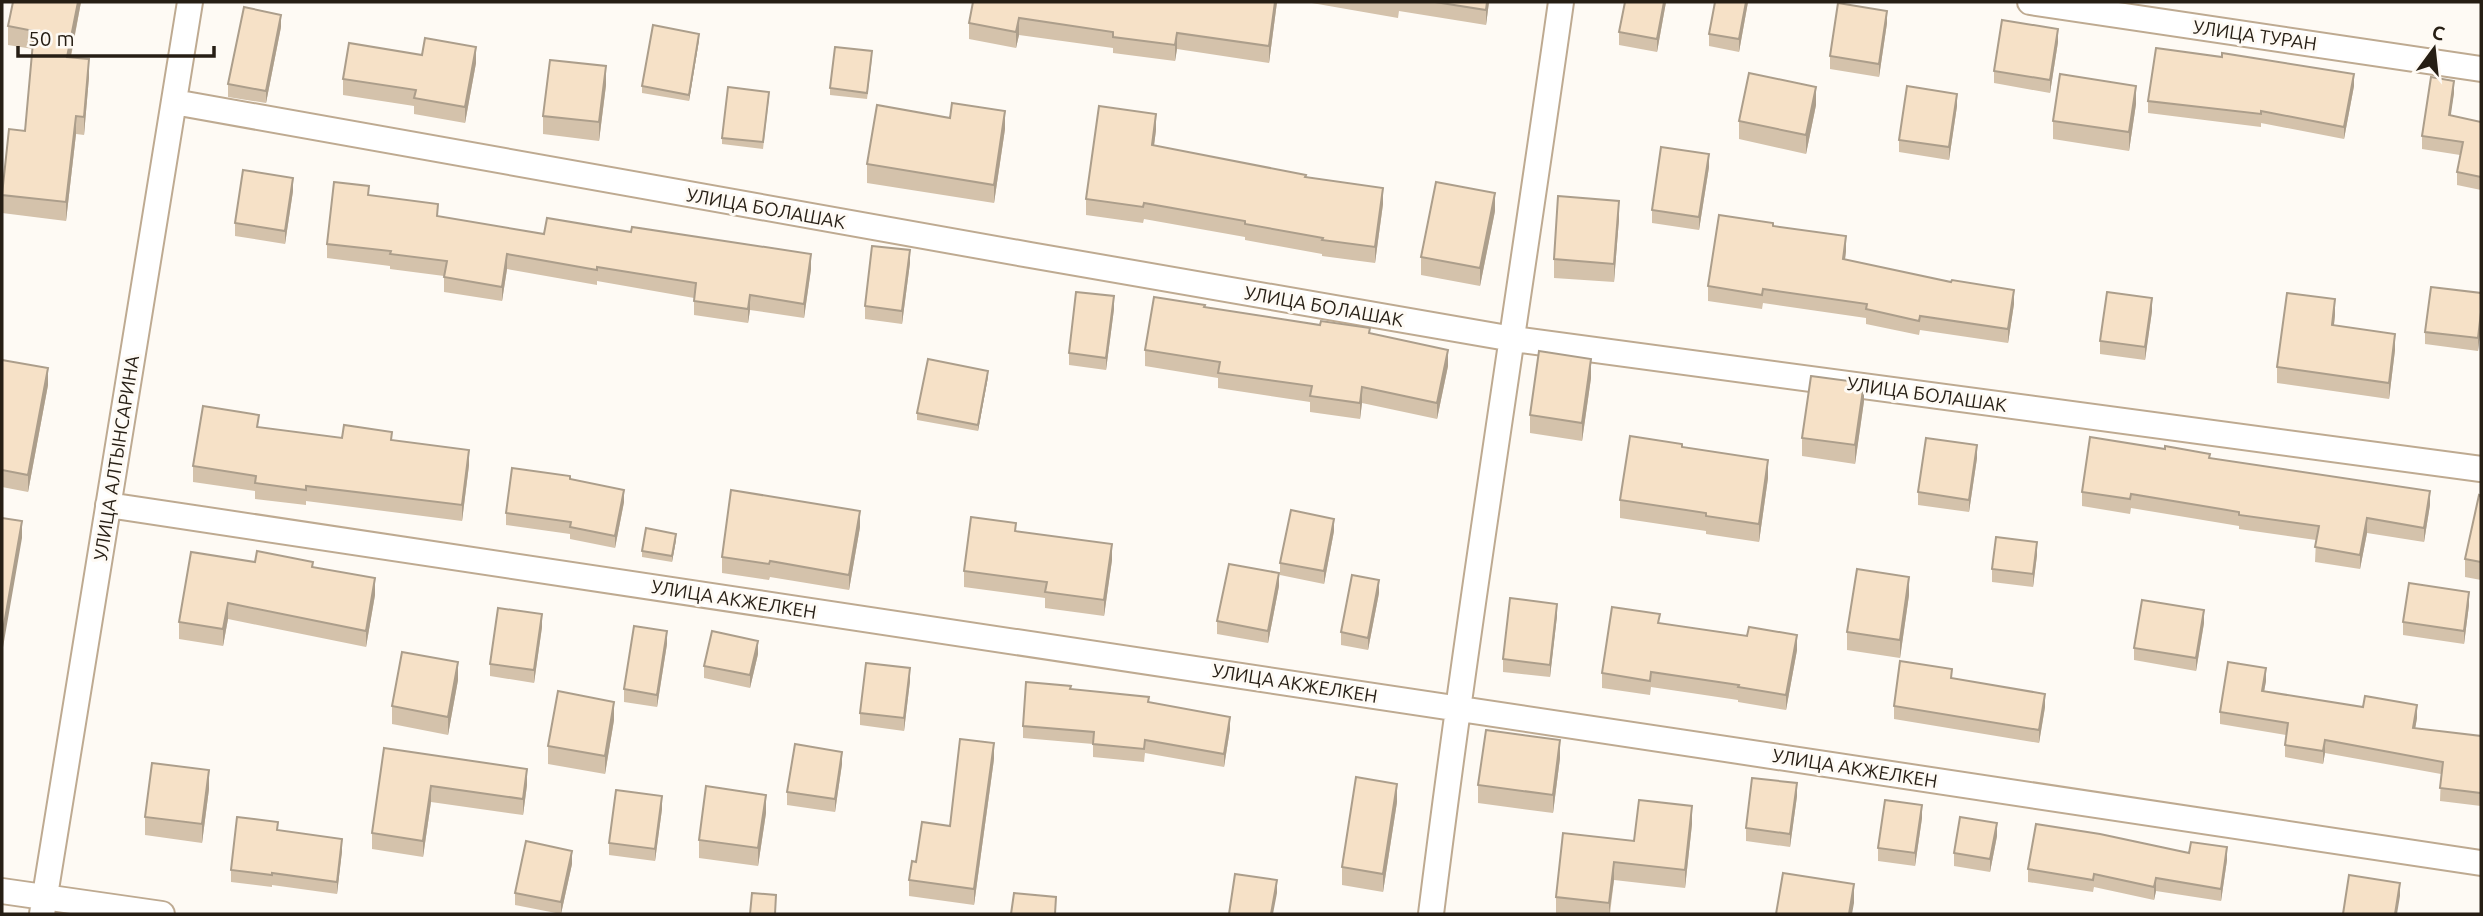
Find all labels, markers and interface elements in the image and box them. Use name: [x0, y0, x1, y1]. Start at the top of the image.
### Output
scale bar: [18, 14, 214, 58]
north arrow: [2399, 14, 2469, 84]
street label: УЛИЦА ТУРАН: [2192, 15, 2318, 55]
text: С: [2430, 20, 2447, 45]
text: 50 m: [28, 26, 75, 50]
street label: УЛИЦА БОЛАШАК: [685, 183, 848, 233]
street label: УЛИЦА БОЛАШАК: [1243, 281, 1406, 331]
street label: УЛИЦА АЛТЫНСАРИНА: [89, 353, 143, 562]
street label: УЛИЦА БОЛАШАК: [1846, 372, 2009, 416]
street label: УЛИЦА АКЖЕЛКЕН: [650, 575, 818, 623]
street label: УЛИЦА АКЖЕЛКЕН: [1211, 659, 1379, 707]
street label: УЛИЦА АКЖЕЛКЕН: [1771, 744, 1939, 792]

